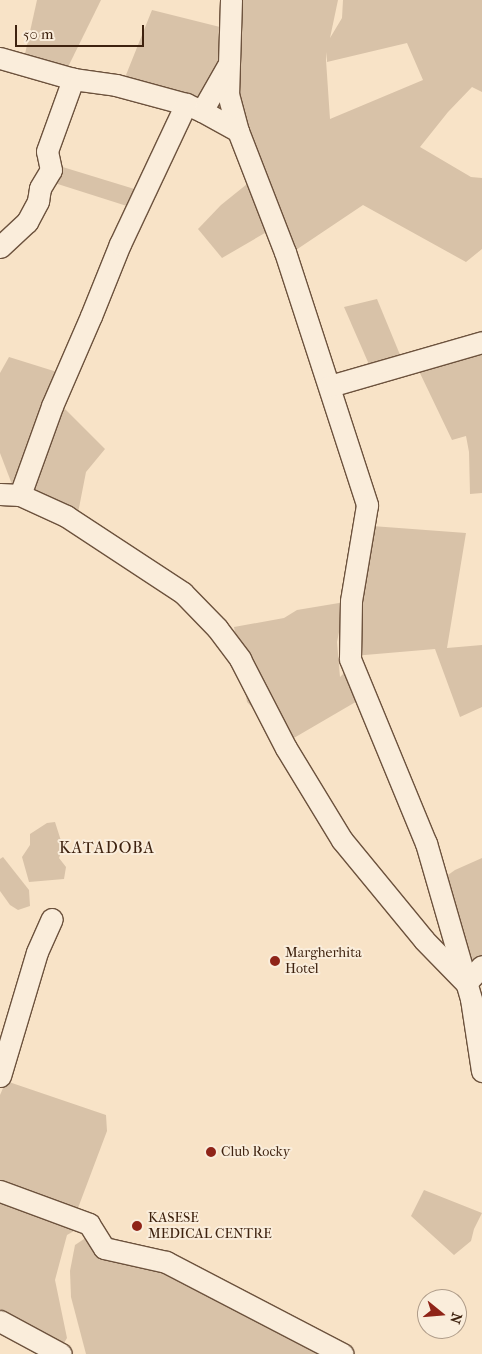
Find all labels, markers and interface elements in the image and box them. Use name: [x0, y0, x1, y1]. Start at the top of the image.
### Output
scale bar: [18, 15, 146, 47]
text: 50 m: [23, 25, 53, 43]
district label: KATADOBA: [58, 838, 156, 858]
place label: Margherhita Hotel: [285, 945, 362, 978]
marker: Margherhita Hotel: [269, 955, 281, 967]
place label: Club Rocky: [221, 1144, 290, 1160]
marker: Club Rocky: [205, 1146, 217, 1158]
place label: KASESE MEDICAL CENTRE: [148, 1210, 272, 1242]
marker: KASESE MEDICAL CENTRE: [130, 1219, 144, 1233]
north arrow: [417, 1289, 467, 1339]
text: N: [446, 1311, 466, 1326]

